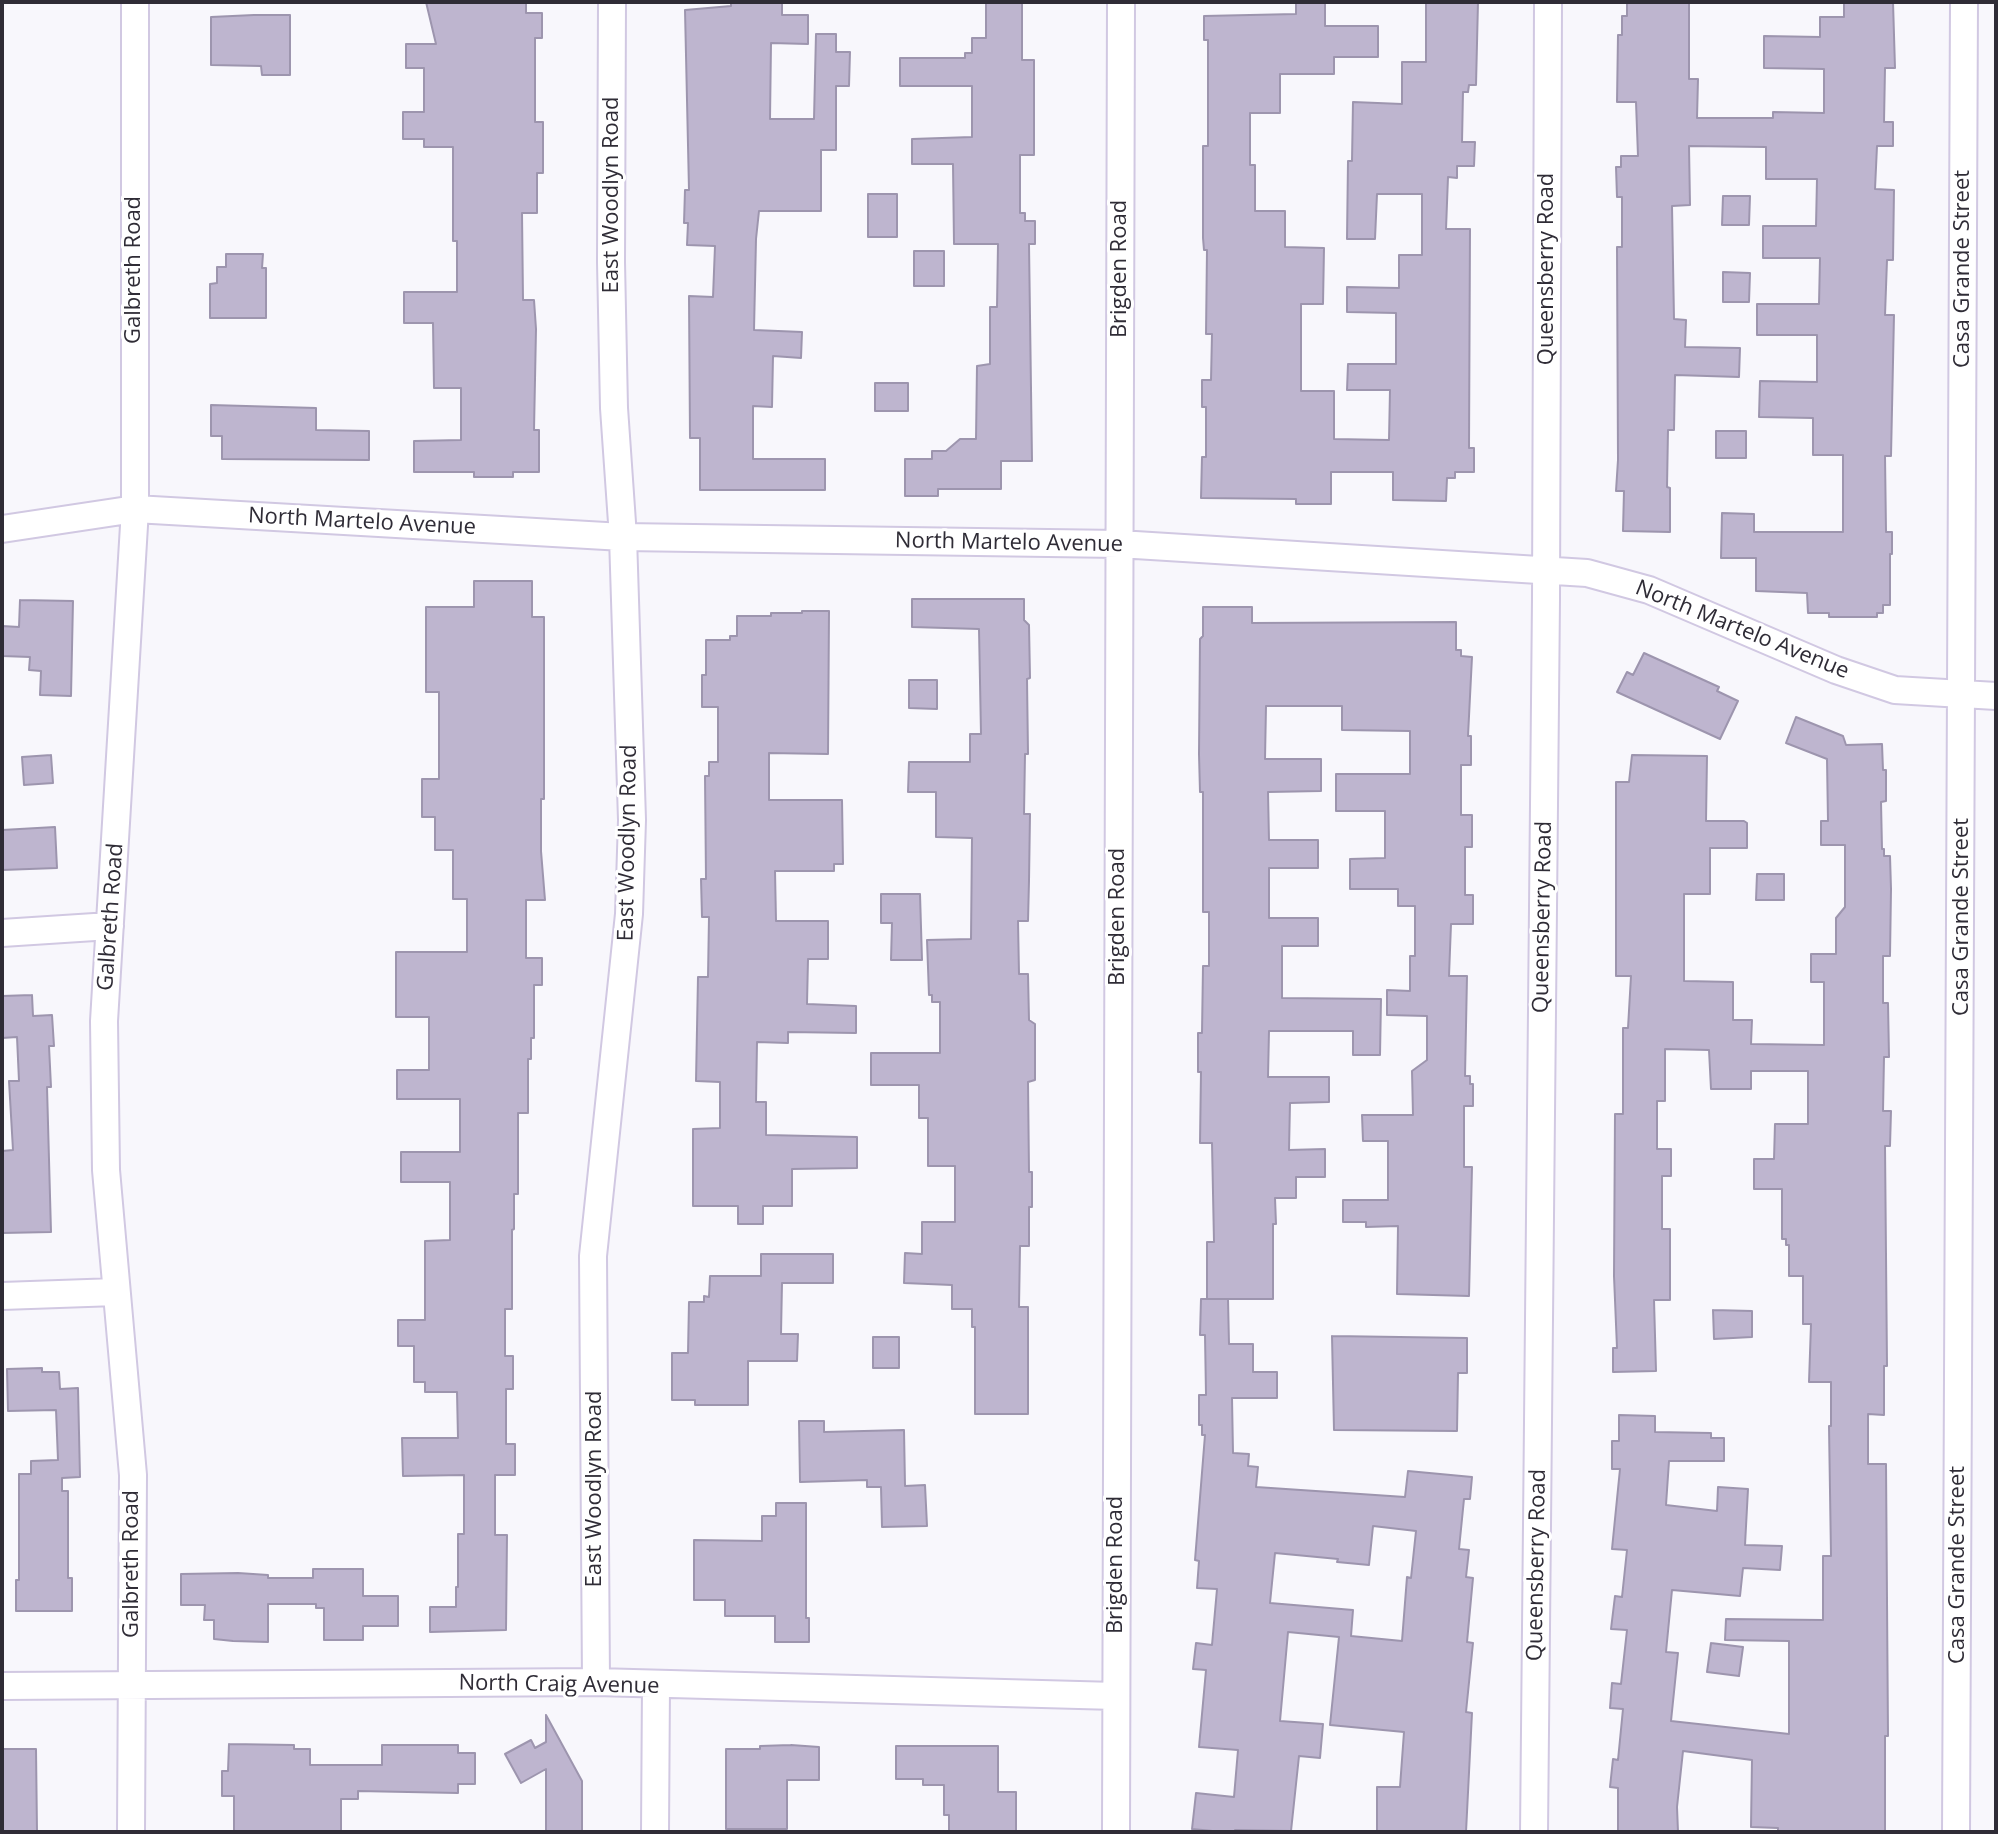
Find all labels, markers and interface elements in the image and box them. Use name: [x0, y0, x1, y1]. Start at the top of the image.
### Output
street label: East Woodlyn Road: [599, 96, 625, 294]
street label: Casa Grande Street: [1950, 170, 1976, 368]
street label: Queensberry Road: [1534, 173, 1560, 365]
street label: Galbreth Road: [121, 196, 147, 344]
street label: Brigden Road: [1107, 200, 1133, 338]
street label: North Martelo Avenue: [247, 503, 477, 541]
street label: North Martelo Avenue: [895, 528, 1123, 558]
street label: North Martelo Avenue: [1631, 575, 1853, 685]
street label: East Woodlyn Road: [613, 744, 643, 942]
street label: Casa Grande Street: [1949, 818, 1975, 1016]
street label: Queensberry Road: [1528, 821, 1558, 1013]
street label: Galbreth Road: [93, 842, 129, 992]
street label: Brigden Road: [1105, 848, 1131, 986]
street label: East Woodlyn Road: [582, 1390, 608, 1588]
street label: Casa Grande Street: [1945, 1466, 1971, 1664]
street label: Queensberry Road: [1522, 1469, 1552, 1661]
street label: Galbreth Road: [119, 1490, 145, 1638]
street label: Brigden Road: [1103, 1496, 1129, 1634]
street label: North Craig Avenue: [458, 1670, 660, 1700]

